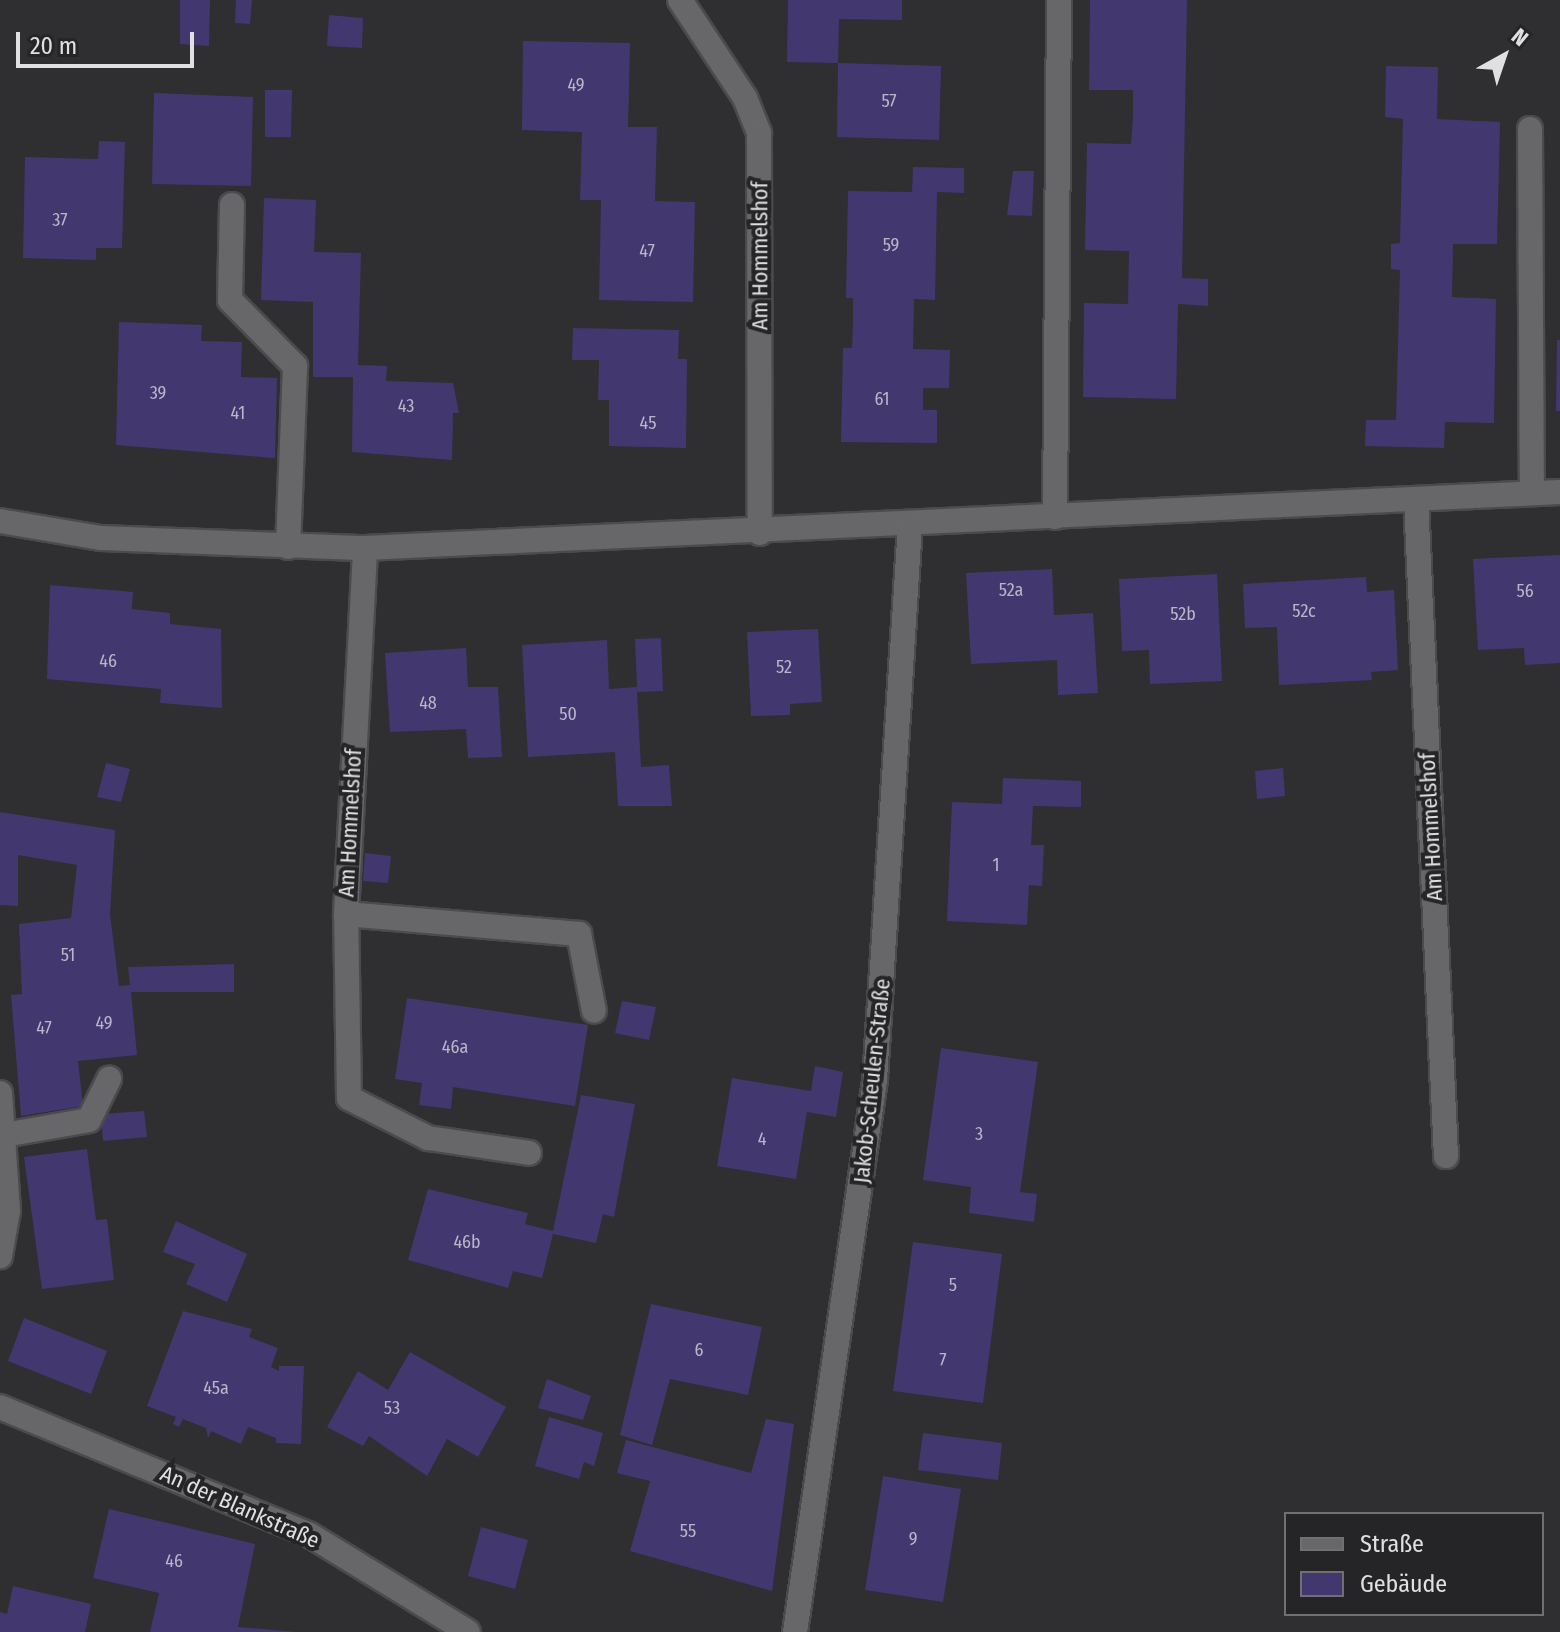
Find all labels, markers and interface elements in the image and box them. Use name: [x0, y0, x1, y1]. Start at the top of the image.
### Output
scale bar: [20, 16, 198, 66]
north arrow: [1464, 16, 1544, 96]
text: N: [1506, 23, 1533, 52]
text: 20 m: [30, 32, 77, 60]
house number: 49: [567, 74, 585, 96]
house number: 57: [881, 90, 897, 112]
street label: Am Hommelshof: [747, 182, 773, 330]
house number: 37: [52, 209, 68, 231]
house number: 59: [883, 234, 899, 256]
house number: 47: [639, 240, 655, 262]
house number: 39: [150, 382, 166, 404]
house number: 61: [874, 388, 890, 410]
house number: 43: [398, 395, 414, 417]
house number: 41: [231, 402, 245, 424]
house number: 45: [640, 412, 656, 434]
house number: 52a: [999, 579, 1023, 601]
house number: 56: [1516, 580, 1534, 602]
house number: 52c: [1292, 600, 1316, 622]
house number: 52b: [1170, 603, 1196, 625]
house number: 46: [99, 650, 117, 672]
house number: 52: [776, 656, 792, 678]
house number: 48: [419, 692, 437, 714]
house number: 50: [559, 703, 577, 725]
street label: Am Hommelshof: [333, 748, 367, 898]
street label: Am Hommelshof: [1414, 752, 1448, 902]
house number: 1: [992, 854, 1000, 876]
house number: 51: [61, 944, 75, 966]
street label: Jakob-Scheulen-Straße: [848, 977, 896, 1185]
house number: 49: [95, 1012, 113, 1034]
house number: 47: [36, 1017, 52, 1039]
house number: 46a: [442, 1036, 468, 1058]
house number: 3: [975, 1123, 983, 1145]
house number: 4: [758, 1128, 766, 1150]
house number: 46b: [453, 1231, 481, 1253]
house number: 5: [949, 1274, 957, 1296]
house number: 6: [695, 1339, 703, 1361]
house number: 7: [939, 1349, 947, 1371]
house number: 45a: [203, 1377, 229, 1399]
house number: 53: [384, 1397, 400, 1419]
street label: An der Blankstraße: [156, 1460, 324, 1554]
legend: [1284, 1512, 1544, 1616]
house number: 55: [680, 1520, 696, 1542]
house number: 9: [909, 1528, 917, 1550]
text: Straße: [1360, 1530, 1424, 1558]
house number: 46: [165, 1550, 183, 1572]
text: Gebäude: [1360, 1570, 1447, 1598]

